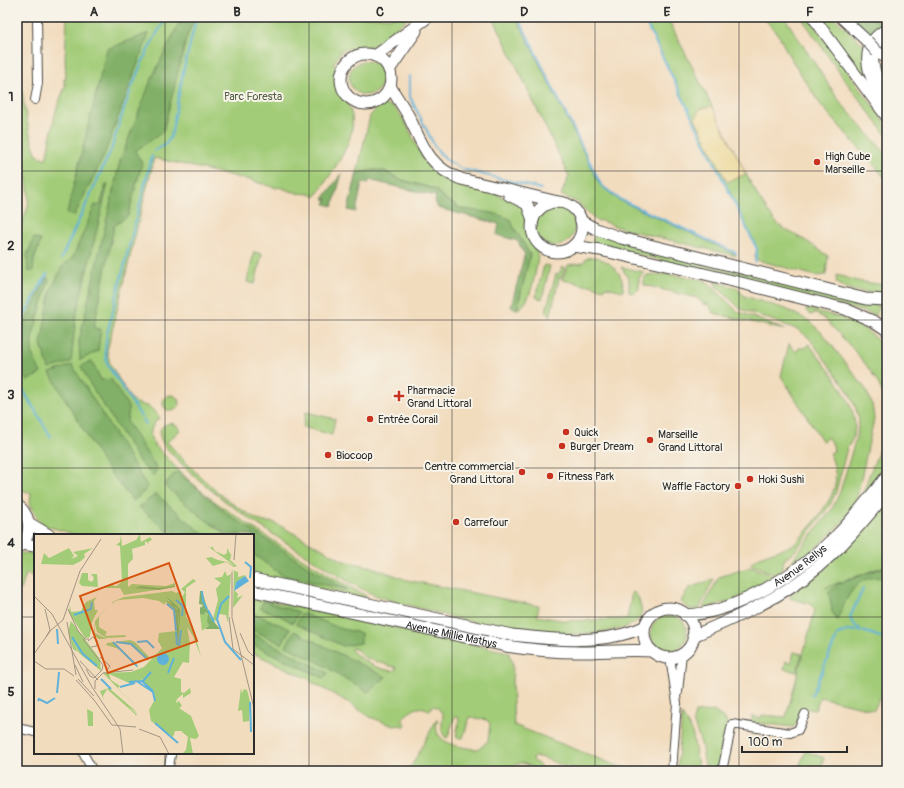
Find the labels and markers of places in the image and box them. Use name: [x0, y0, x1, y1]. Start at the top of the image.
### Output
place label: High Cube Marseille: [825, 150, 871, 176]
marker: High Cube Marseille: [812, 157, 822, 167]
place label: Pharmacie Grand Littoral: [407, 384, 472, 410]
marker: Pharmacie Grand Littoral: [394, 391, 404, 401]
place label: Entrée Corail: [378, 413, 438, 426]
marker: Entrée Corail: [365, 414, 375, 424]
place label: Quick: [574, 426, 599, 439]
marker: Quick: [561, 427, 571, 437]
place label: Marseille Grand Littoral: [658, 428, 723, 454]
marker: Marseille Grand Littoral: [645, 435, 655, 445]
place label: Burger Dream: [570, 440, 634, 453]
marker: Burger Dream: [557, 441, 567, 451]
place label: Biocoop: [336, 449, 373, 462]
marker: Biocoop: [323, 450, 333, 460]
place label: Centre commercial Grand Littoral: [425, 460, 514, 486]
marker: Centre commercial Grand Littoral: [517, 467, 527, 477]
place label: Fitness Park: [558, 470, 615, 483]
marker: Fitness Park: [545, 471, 555, 481]
place label: Hoki Sushi: [758, 473, 804, 486]
marker: Hoki Sushi: [745, 474, 755, 484]
place label: Waffle Factory: [662, 480, 730, 493]
marker: Waffle Factory: [733, 481, 743, 491]
place label: Carrefour: [464, 516, 508, 529]
marker: Carrefour: [451, 517, 461, 527]

